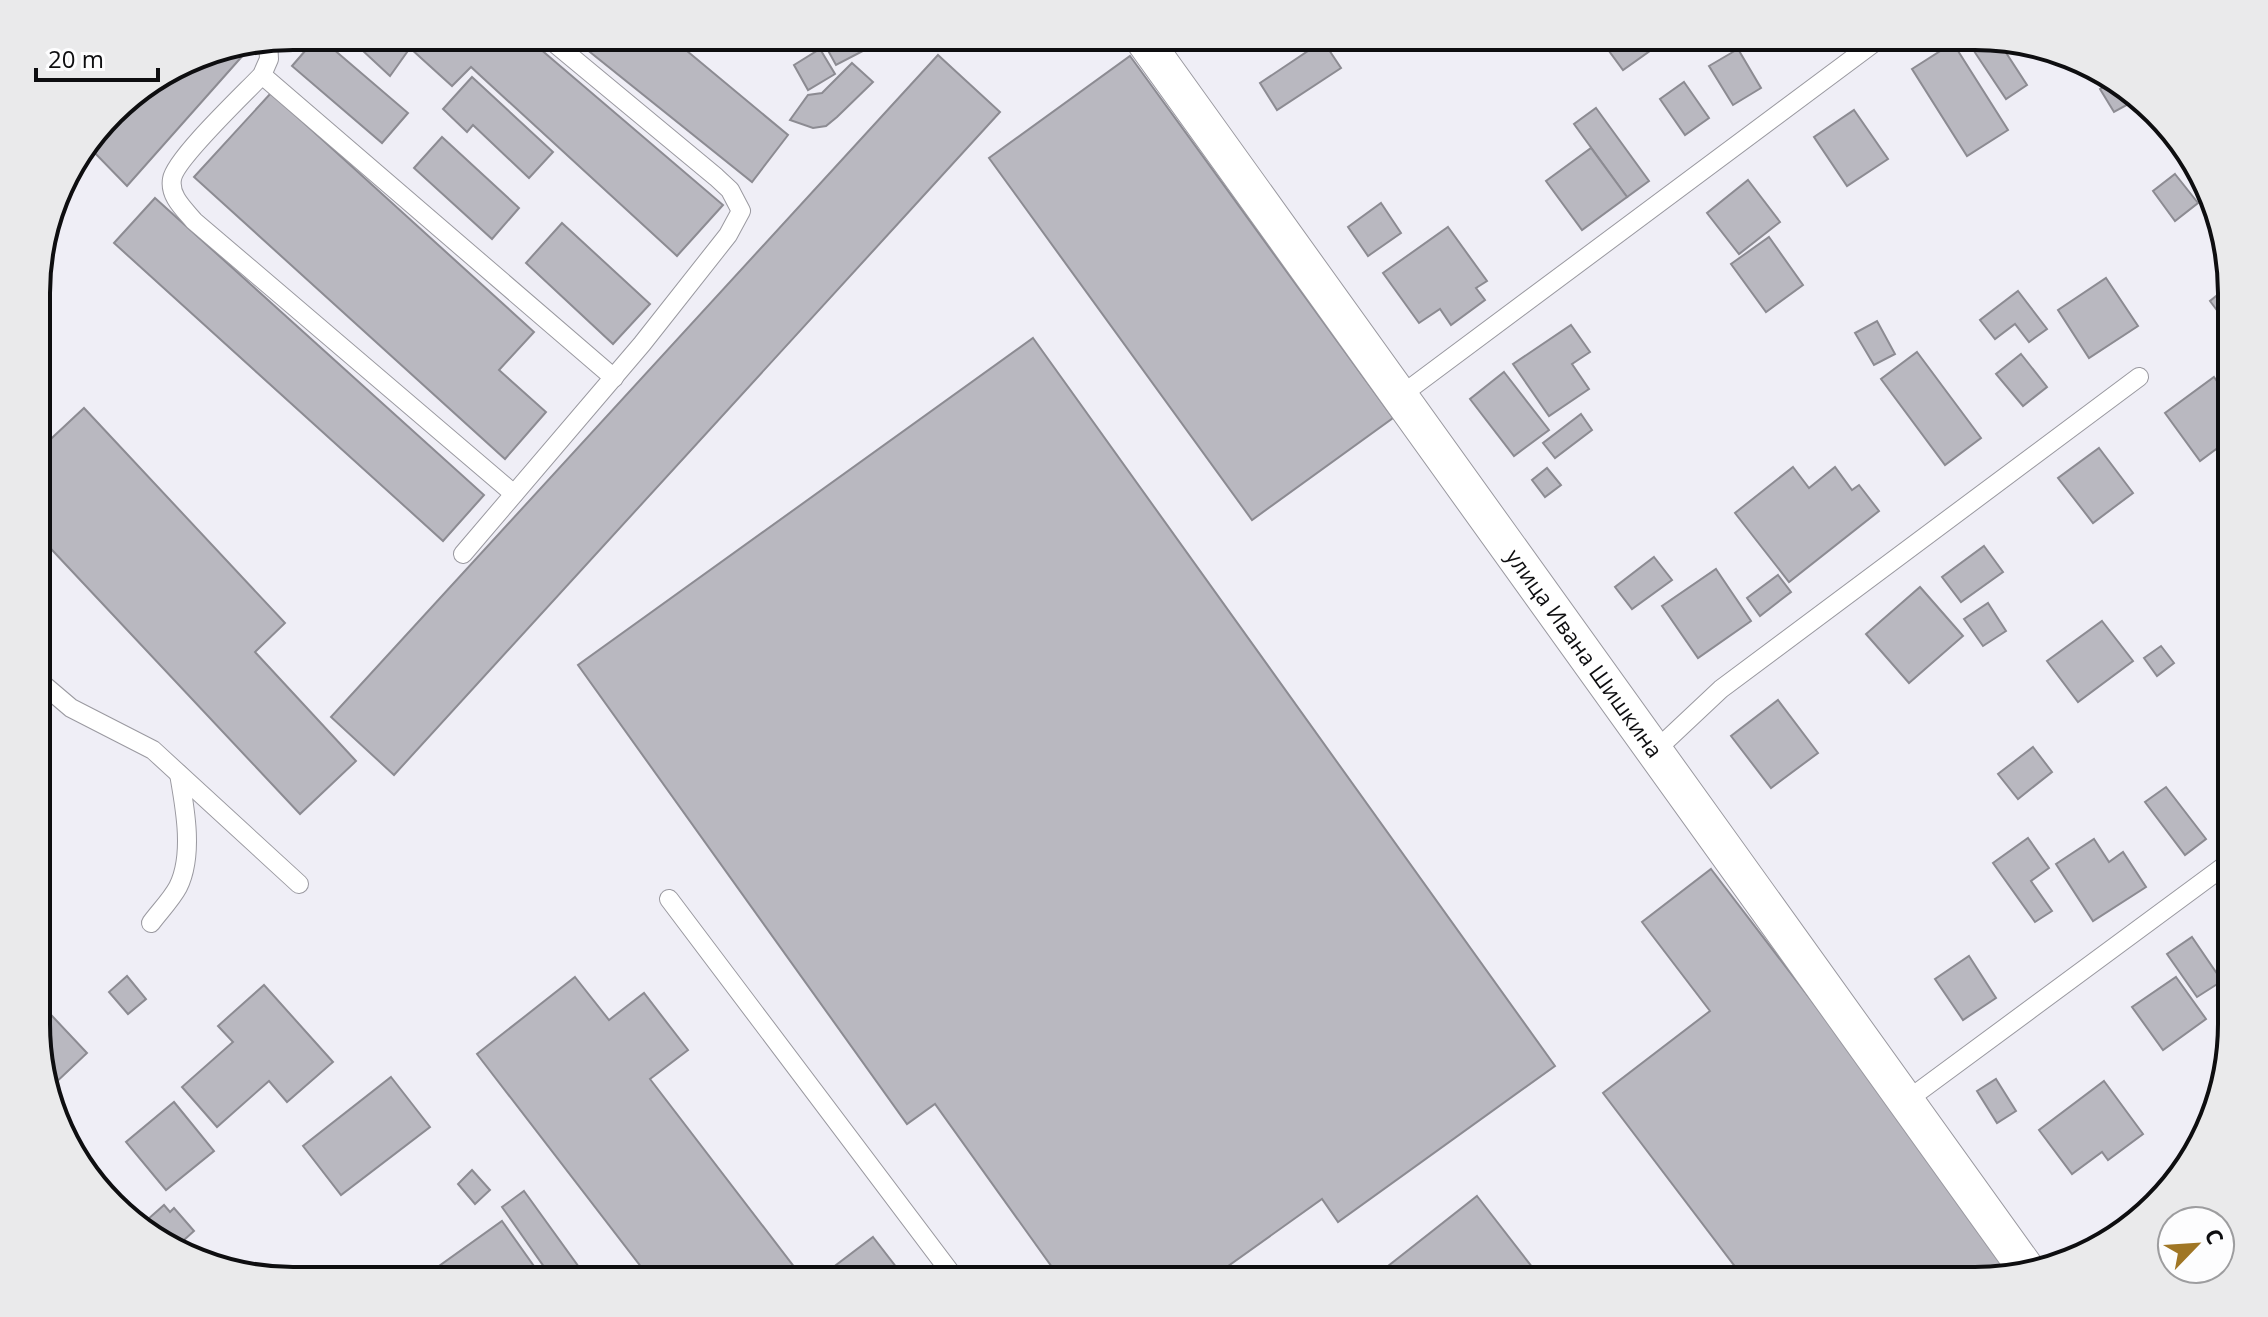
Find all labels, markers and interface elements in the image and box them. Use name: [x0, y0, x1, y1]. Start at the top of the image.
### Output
scale bar: [36, 32, 158, 82]
text: 20 m: [48, 42, 104, 75]
street label: улица Ивана Шишкина: [1500, 542, 1670, 763]
north arrow: [2156, 1205, 2236, 1285]
text: С: [2198, 1223, 2232, 1249]

